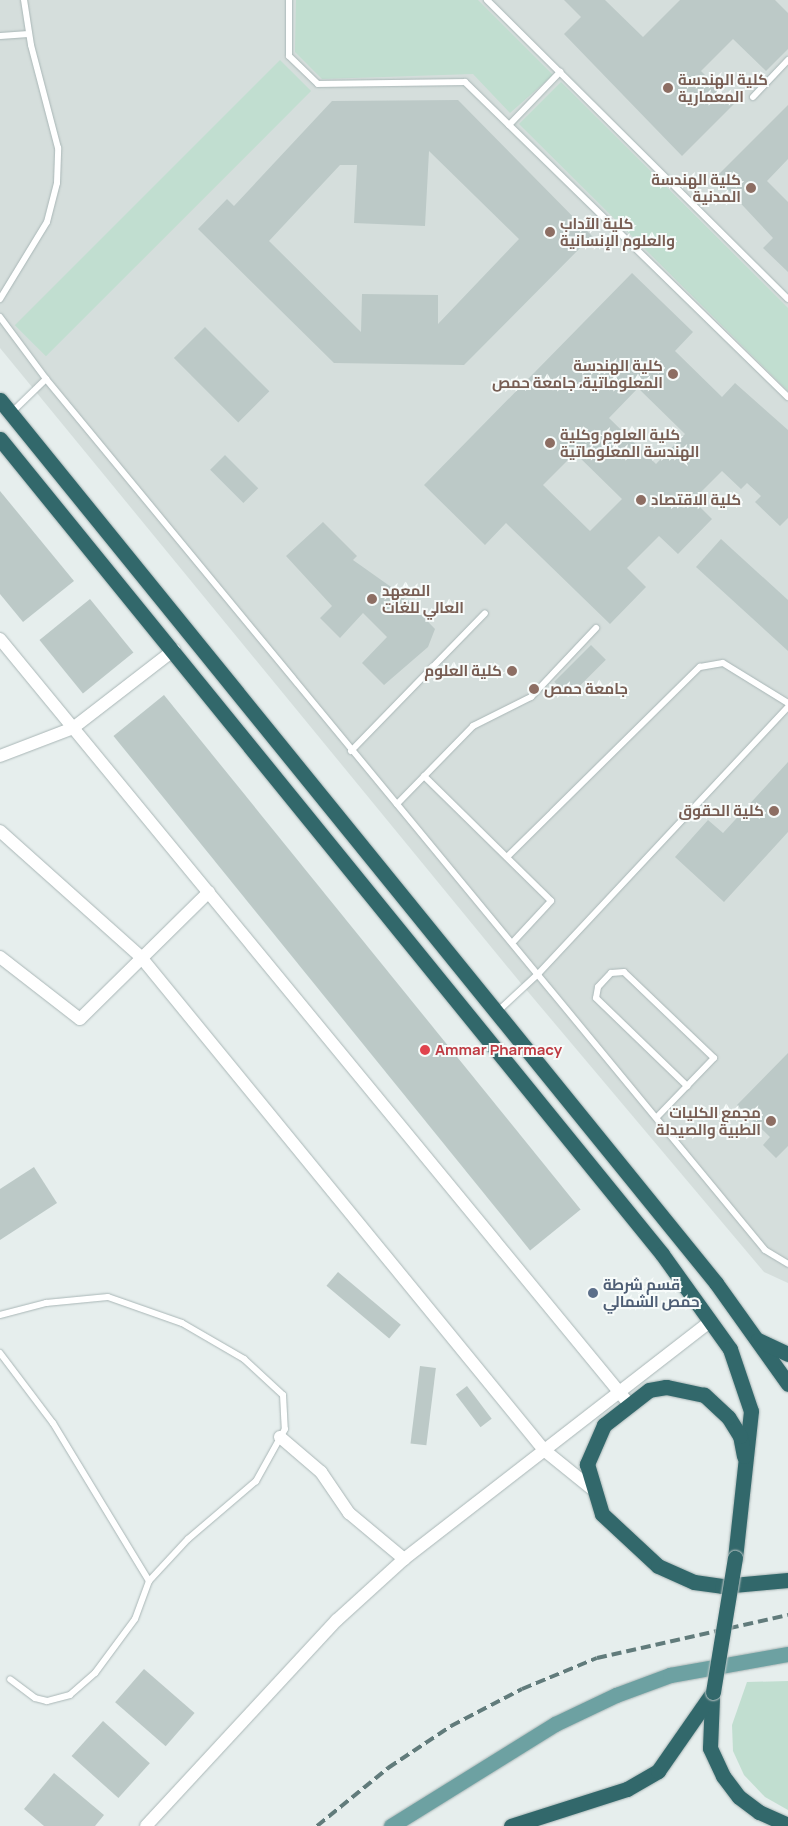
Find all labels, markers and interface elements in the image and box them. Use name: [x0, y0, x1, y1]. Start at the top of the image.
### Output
place label: كلية الهندسة المعمارية: [678, 70, 768, 105]
marker: كلية الهندسة المعمارية: [662, 82, 674, 94]
place label: كلية الهندسة المدنية: [651, 170, 741, 205]
marker: كلية الهندسة المدنية: [745, 182, 757, 194]
place label: كلية الآداب والعلوم الإنسانية: [560, 214, 675, 249]
marker: كلية الآداب والعلوم الإنسانية: [544, 226, 556, 238]
place label: كلية الهندسة المعلوماتية، جامعة حمص: [492, 356, 663, 391]
marker: كلية الهندسة المعلوماتية، جامعة حمص: [667, 368, 679, 380]
place label: كلية العلوم وكلية الهندسة المعلوماتية: [560, 425, 700, 460]
marker: كلية العلوم وكلية الهندسة المعلوماتية: [544, 437, 556, 449]
place label: كلية الاقتصاد: [651, 491, 741, 509]
marker: كلية الاقتصاد: [635, 494, 647, 506]
place label: المعهد العالي للغات: [382, 581, 464, 616]
marker: المعهد العالي للغات: [366, 593, 378, 605]
place label: كلية العلوم: [424, 662, 502, 680]
marker: كلية العلوم: [506, 665, 518, 677]
place label: جامعة حمص: [544, 680, 628, 698]
marker: جامعة حمص: [528, 683, 540, 695]
place label: كلية الحقوق: [679, 802, 764, 820]
marker: كلية الحقوق: [768, 805, 780, 817]
place label: Ammar Pharmacy: [435, 1041, 562, 1059]
marker: Ammar Pharmacy: [419, 1044, 431, 1056]
place label: مجمع الكليات الطبية والصيدلة: [656, 1103, 761, 1138]
marker: مجمع الكليات الطبية والصيدلة: [765, 1115, 777, 1127]
place label: قسم شرطة حمص الشمالي: [603, 1275, 700, 1310]
marker: قسم شرطة حمص الشمالي: [587, 1287, 599, 1299]

